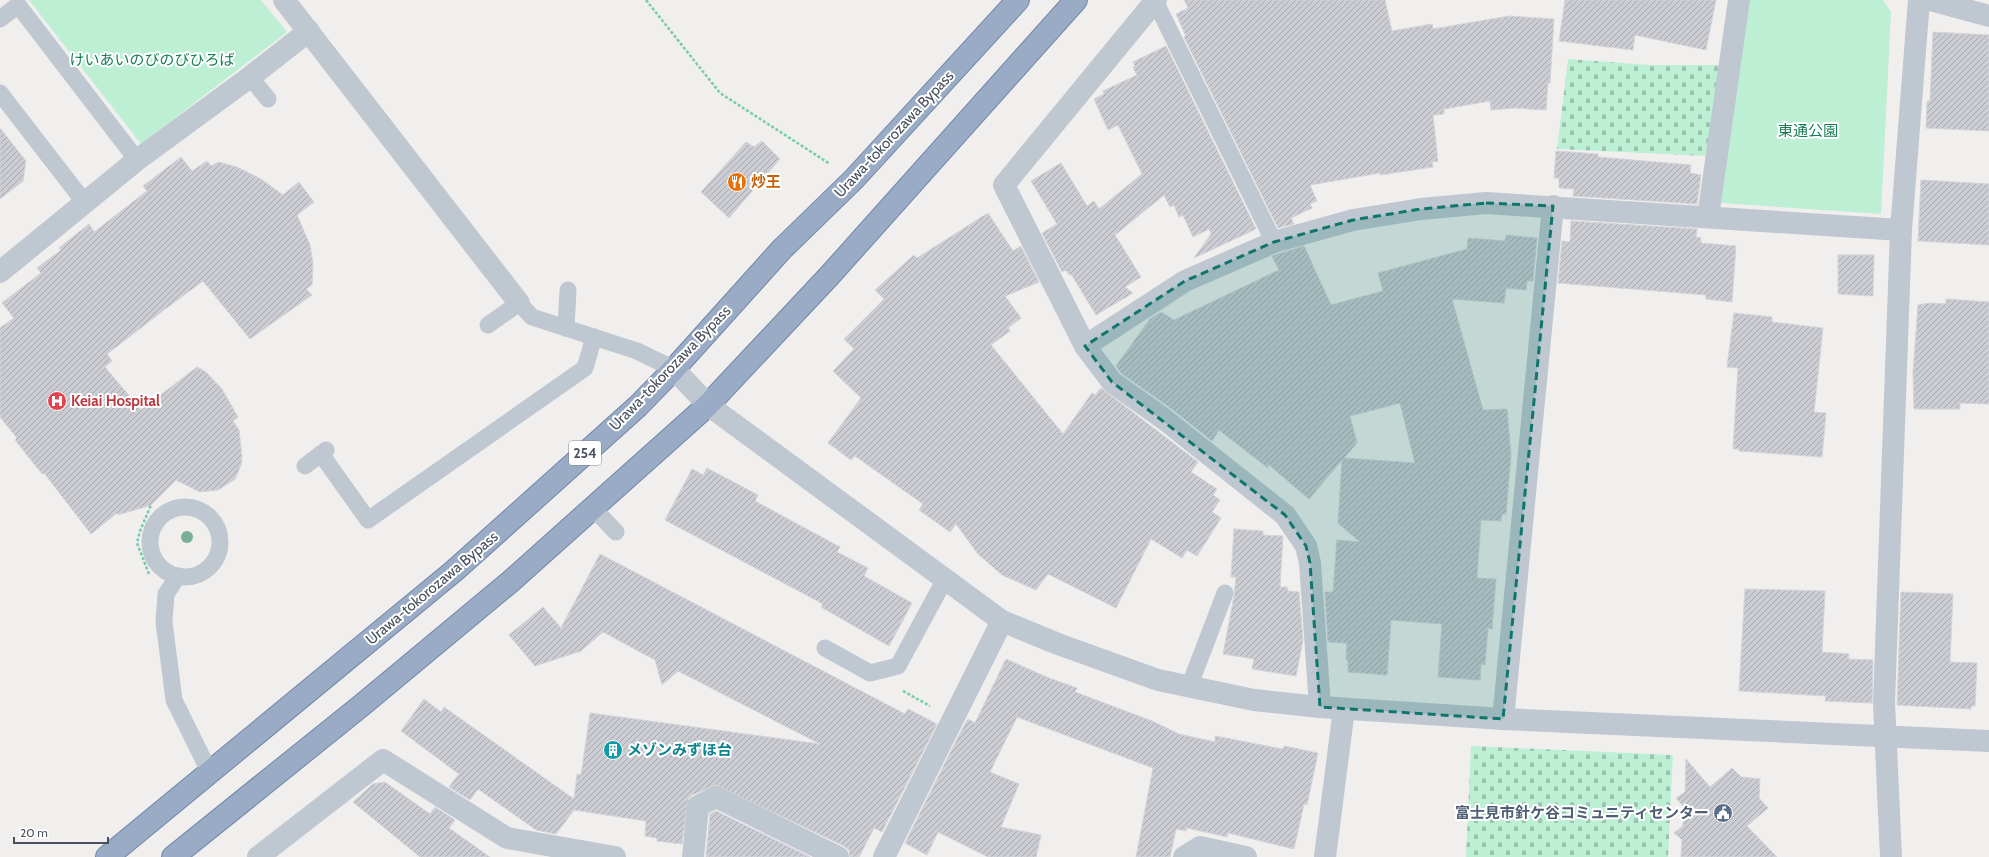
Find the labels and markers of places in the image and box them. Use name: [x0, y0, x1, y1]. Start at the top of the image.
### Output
restaurant icon: 炒王: [726, 171, 748, 193]
place label: 炒王: [751, 173, 781, 191]
hospital icon: Keiai Hospital: [46, 390, 68, 412]
place label: Keiai Hospital: [71, 392, 160, 410]
building icon: メゾンみずほ台: [602, 739, 624, 761]
place label: メゾンみずほ台: [627, 741, 732, 759]
public building icon: 富士見市針ケ谷コミュニティセンター: [1712, 802, 1734, 824]
place label: 富士見市針ケ谷コミュニティセンター: [1455, 804, 1709, 822]

